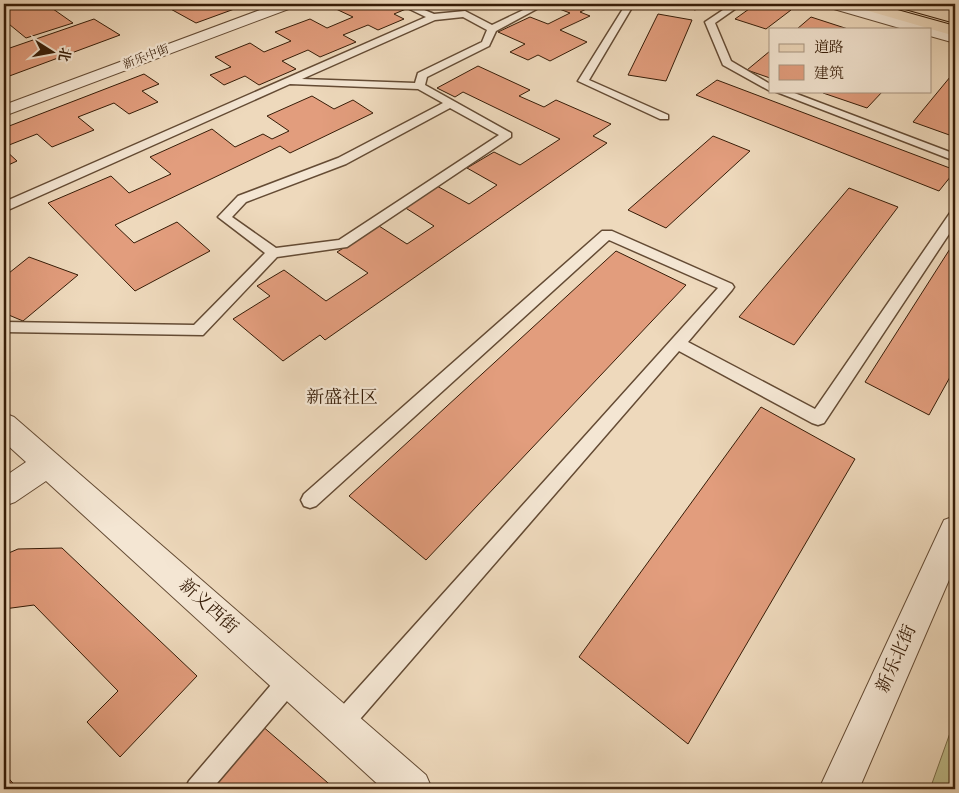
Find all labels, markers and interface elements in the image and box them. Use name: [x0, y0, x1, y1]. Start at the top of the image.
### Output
north arrow: [28, 28, 78, 78]
legend: [769, 28, 932, 92]
text: 道路: [814, 38, 844, 57]
street label: 新乐中街: [121, 41, 172, 73]
text: 北: [54, 46, 74, 63]
text: 建筑: [814, 64, 844, 83]
district label: 新盛社区: [306, 387, 378, 410]
street label: 新义西街: [174, 574, 242, 640]
street label: 新乐北街: [872, 621, 922, 697]

